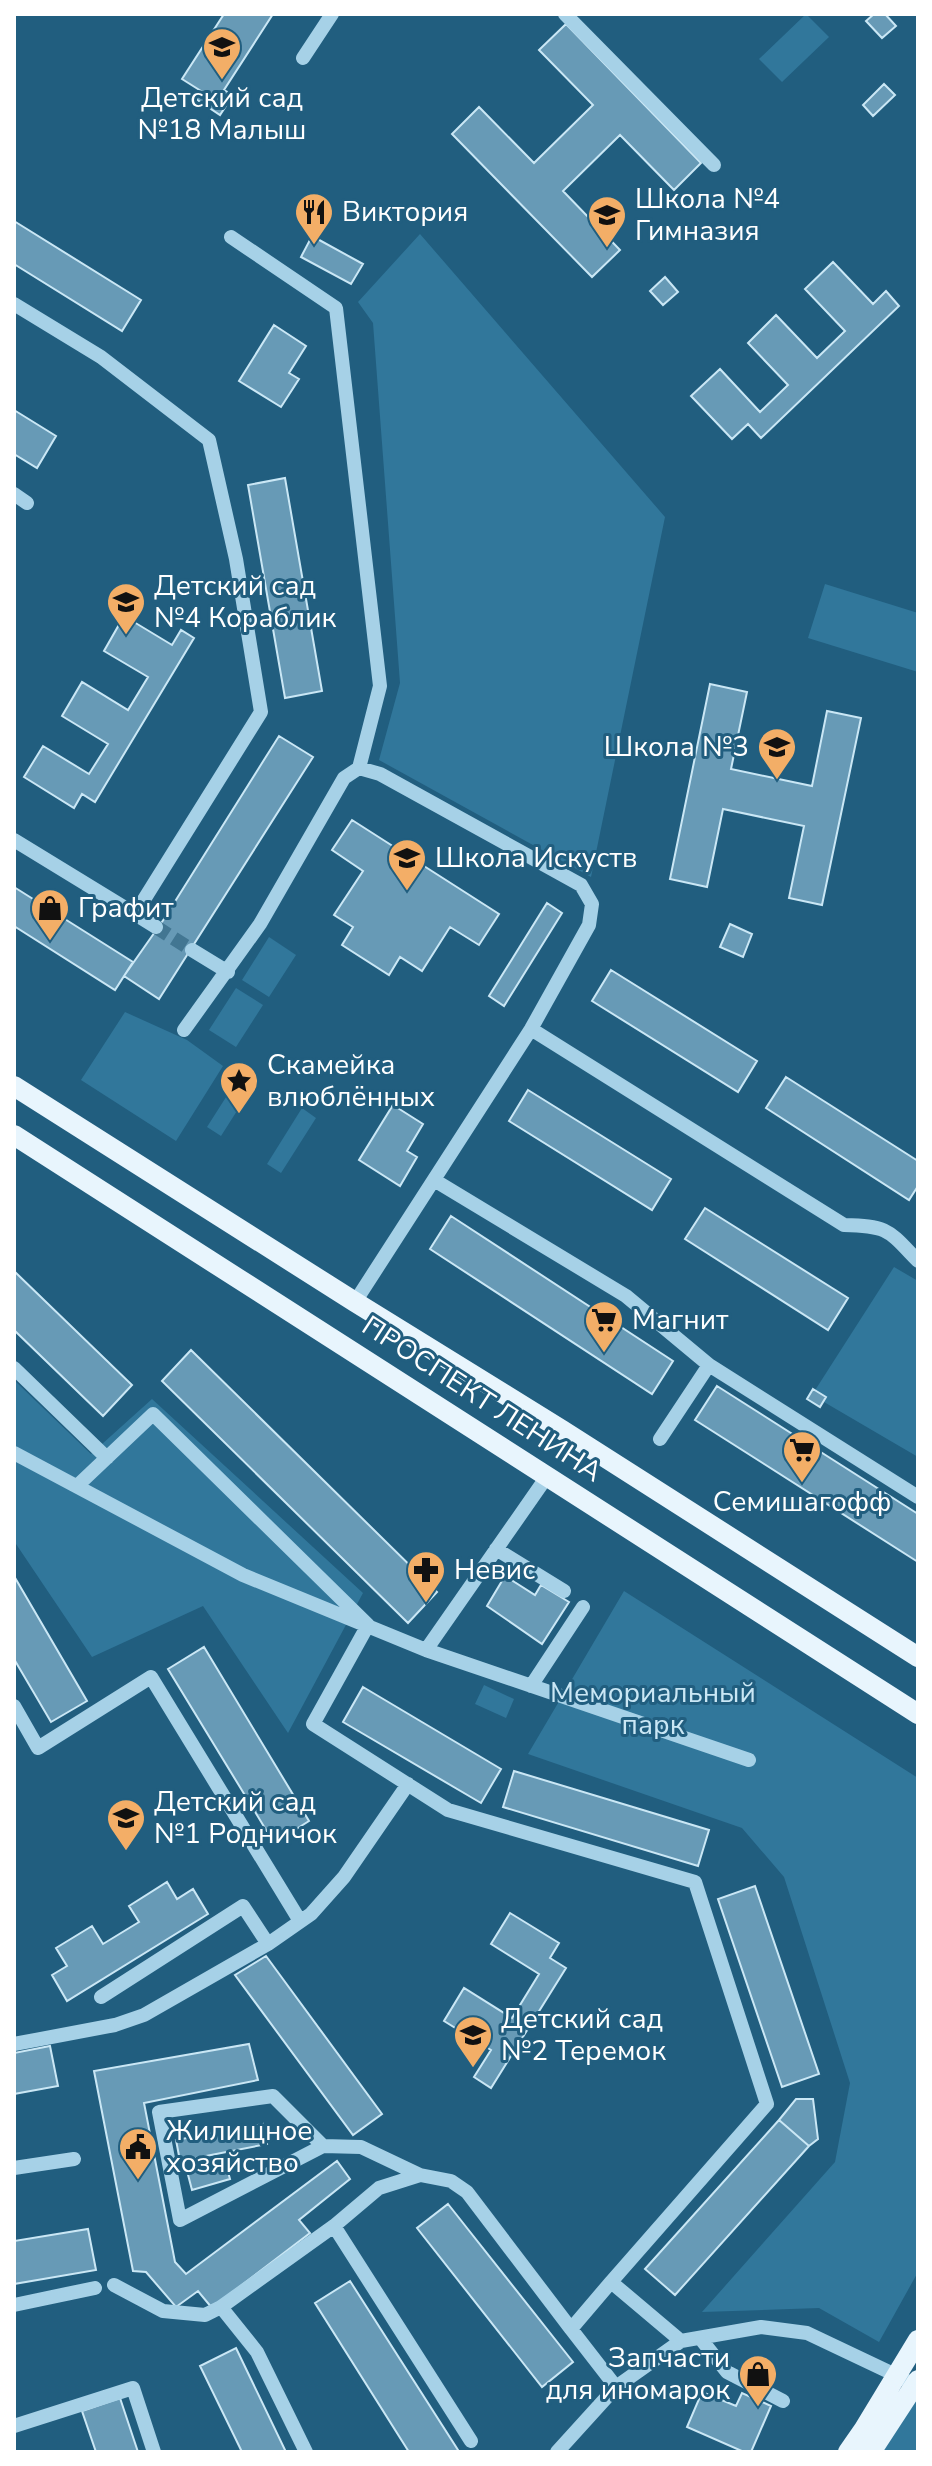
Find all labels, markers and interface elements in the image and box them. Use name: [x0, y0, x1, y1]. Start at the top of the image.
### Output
school or university icon: Детский сад №18 Малыш: [201, 26, 243, 81]
place label: Детский сад №18 Малыш: [138, 79, 306, 149]
place label: Школа №4 Гимназия: [635, 180, 780, 250]
restaurant icon: Виктория: [293, 191, 335, 246]
place label: Виктория: [342, 193, 468, 231]
school or university icon: Школа №4 Гимназия: [586, 194, 628, 249]
place label: Детский сад №4 Кораблик: [154, 567, 337, 637]
school or university icon: Детский сад №4 Кораблик: [105, 581, 147, 636]
school or university icon: Школа №3: [756, 726, 798, 781]
place label: Школа №3: [604, 728, 749, 766]
school or university icon: Школа Искуств: [386, 837, 428, 892]
place label: Школа Искуств: [435, 839, 637, 877]
shop icon: Графит: [29, 887, 71, 942]
place label: Графит: [78, 889, 174, 927]
place label: Скамейка влюблённых: [267, 1046, 435, 1116]
place icon: Скамейка влюблённых: [218, 1060, 260, 1115]
supermarket icon: Магнит: [583, 1299, 625, 1354]
place label: Магнит: [632, 1301, 729, 1339]
street label: ПРОСПЕКТ ЛЕНИНА: [355, 1307, 609, 1491]
supermarket icon: Семишагофф: [781, 1429, 823, 1484]
place label: Семишагофф: [713, 1483, 891, 1521]
pharmacy icon: Невис: [405, 1549, 447, 1604]
place label: Невис: [454, 1551, 535, 1589]
park label: Мемориальный парк: [550, 1674, 756, 1744]
place label: Детский сад №1 Родничок: [154, 1783, 337, 1853]
school or university icon: Детский сад №1 Родничок: [105, 1797, 147, 1852]
place label: Детский сад №2 Теремок: [501, 2000, 666, 2070]
school or university icon: Детский сад №2 Теремок: [452, 2014, 494, 2069]
place label: Жилищное хозяйство: [166, 2112, 312, 2182]
public building icon: Жилищное хозяйство: [117, 2126, 159, 2181]
place label: Запчасти для иномарок: [546, 2339, 730, 2409]
shop icon: Запчасти для иномарок: [737, 2353, 779, 2408]

